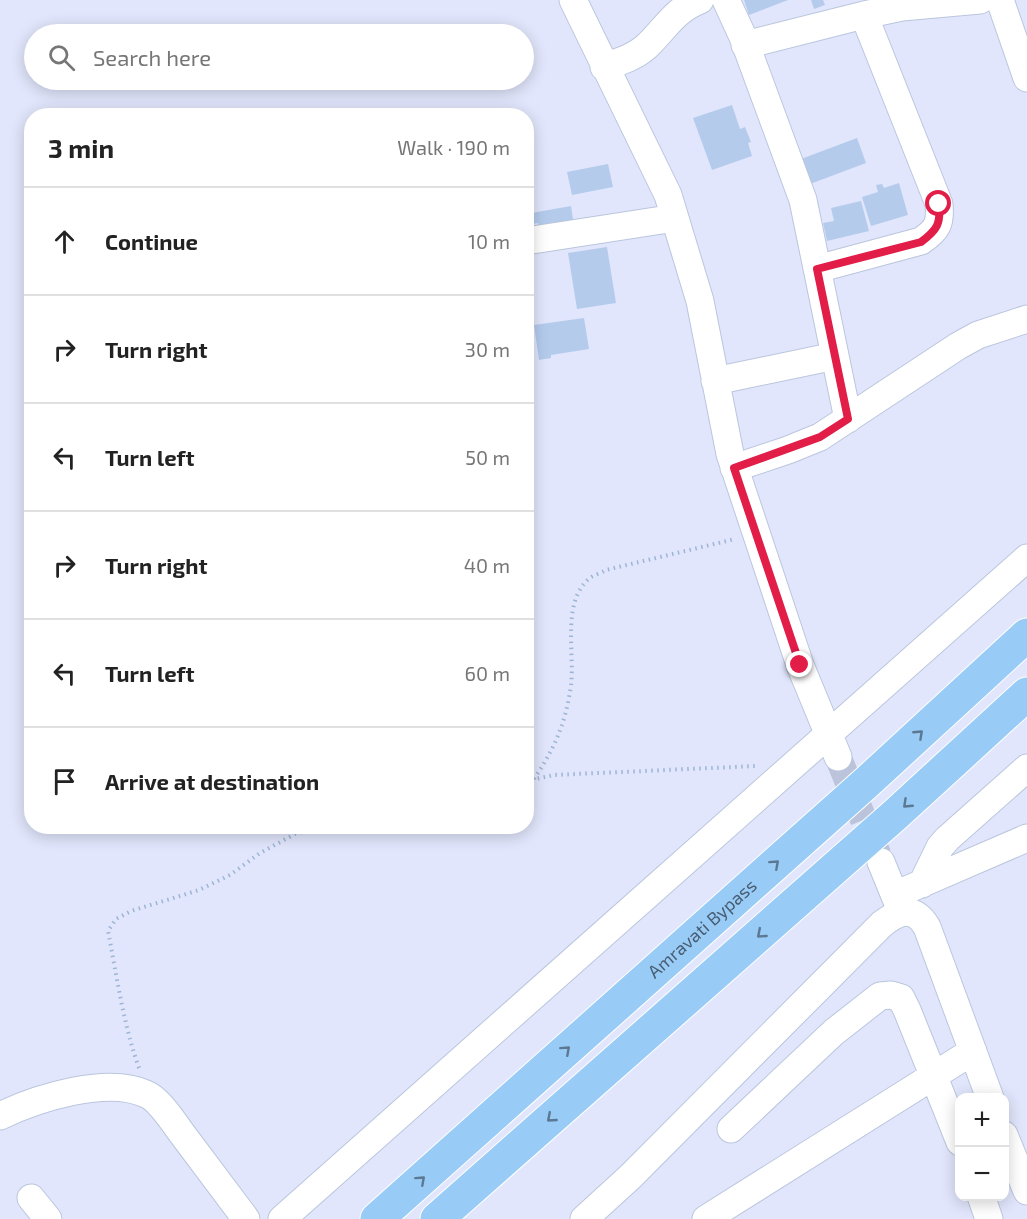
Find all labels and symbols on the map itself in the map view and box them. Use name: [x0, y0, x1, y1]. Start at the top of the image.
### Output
route start: [925, 190, 951, 216]
route end: [786, 651, 812, 677]
one-way arrow: [913, 730, 923, 741]
one-way arrow: [903, 797, 913, 808]
one-way arrow: [768, 860, 778, 871]
street label: Amravati Bypass: [643, 874, 761, 982]
one-way arrow: [757, 927, 768, 938]
one-way arrow: [560, 1046, 570, 1057]
one-way arrow: [548, 1111, 558, 1122]
one-way arrow: [414, 1176, 425, 1187]

